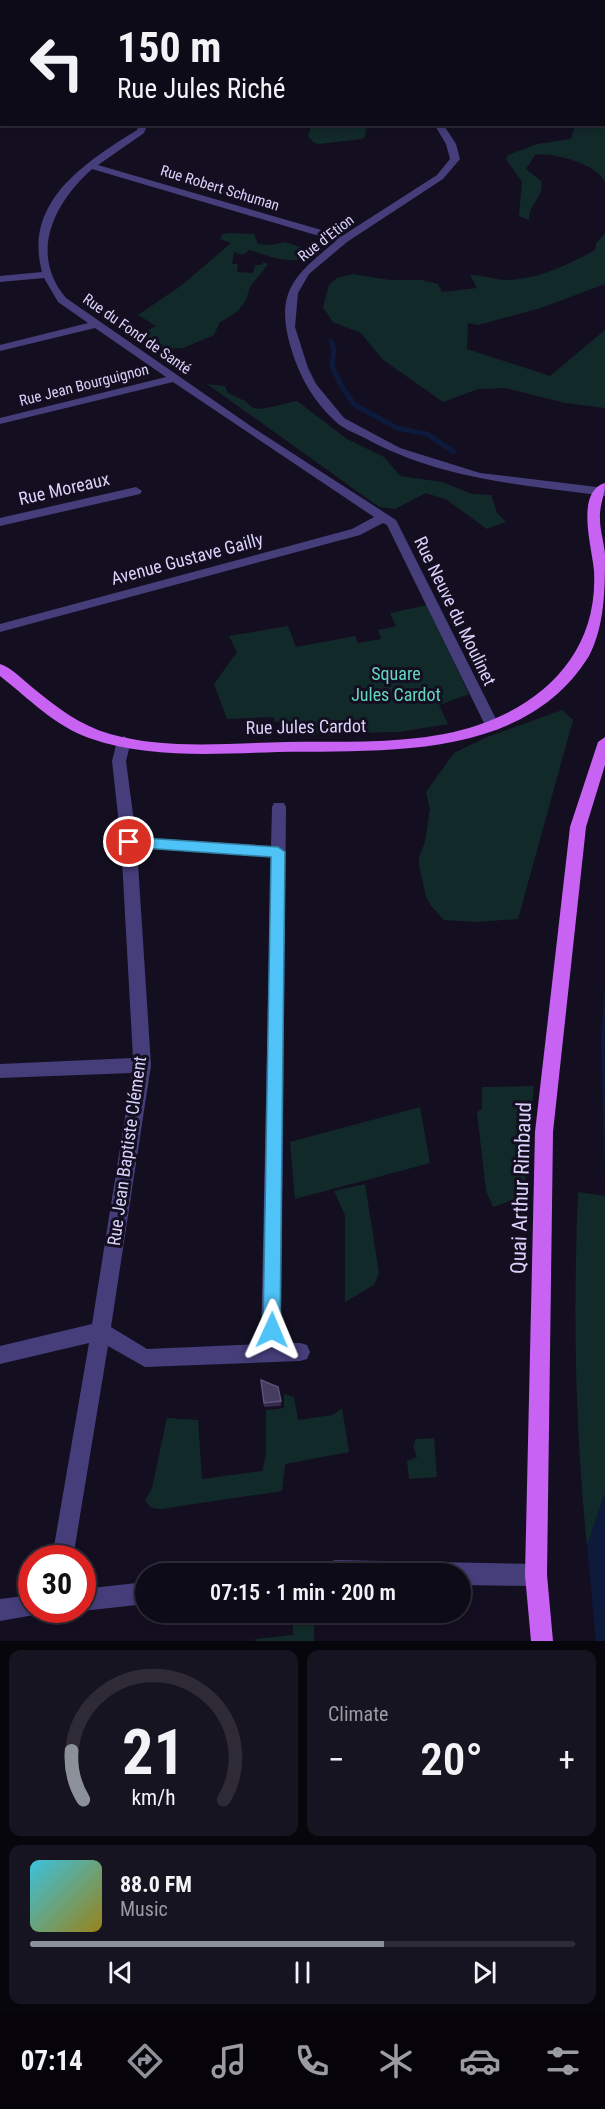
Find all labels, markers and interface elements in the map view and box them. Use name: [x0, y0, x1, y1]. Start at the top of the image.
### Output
text: 150 m: [117, 23, 222, 72]
icon: left: [18, 24, 96, 102]
text: Rue Jules Riché: [117, 73, 285, 105]
street label: Rue Robert Schuman: [158, 161, 282, 215]
street label: Rue d'Etion: [294, 211, 358, 265]
street label: Rue du Fond de Santé: [79, 290, 195, 378]
street label: Rue Jean Bourguignon: [17, 360, 151, 410]
street label: Rue Moreaux: [16, 468, 111, 509]
street label: Avenue Gustave Gailly: [109, 528, 266, 589]
street label: Rue Neuve du Moulinet: [410, 533, 501, 689]
park label: Square Jules Cardot: [351, 663, 441, 705]
street label: Rue Jules Cardot: [246, 715, 366, 738]
pin: [103, 816, 154, 867]
icon: arrive: [112, 825, 145, 858]
street label: Rue Jean Baptiste Clément: [103, 1055, 150, 1247]
street label: Quai Arthur Rimbaud: [506, 1102, 536, 1274]
position arrow: [240, 1298, 304, 1362]
speed limit sign: 30: [18, 1545, 96, 1623]
text: 07:15 · 1 min · 200 m: [210, 1580, 396, 1605]
text: Climate: [328, 1702, 388, 1726]
text: 21: [122, 1716, 185, 1789]
text: 20°: [420, 1733, 483, 1786]
text: −: [328, 1740, 345, 1779]
text: +: [559, 1740, 575, 1779]
text: km/h: [131, 1785, 176, 1810]
text: 88.0 FM: [120, 1872, 192, 1897]
text: Music: [120, 1897, 168, 1921]
icon: previous: [104, 1956, 137, 1989]
icon: pause: [286, 1956, 319, 1989]
icon: next: [468, 1956, 501, 1989]
icon: directions: [124, 2040, 166, 2082]
icon: music: [208, 2040, 250, 2082]
icon: phone: [291, 2040, 333, 2082]
icon: climate: [375, 2040, 417, 2082]
icon: car: [459, 2040, 501, 2082]
icon: filters: [542, 2040, 584, 2082]
text: 07:14: [21, 2045, 83, 2077]

